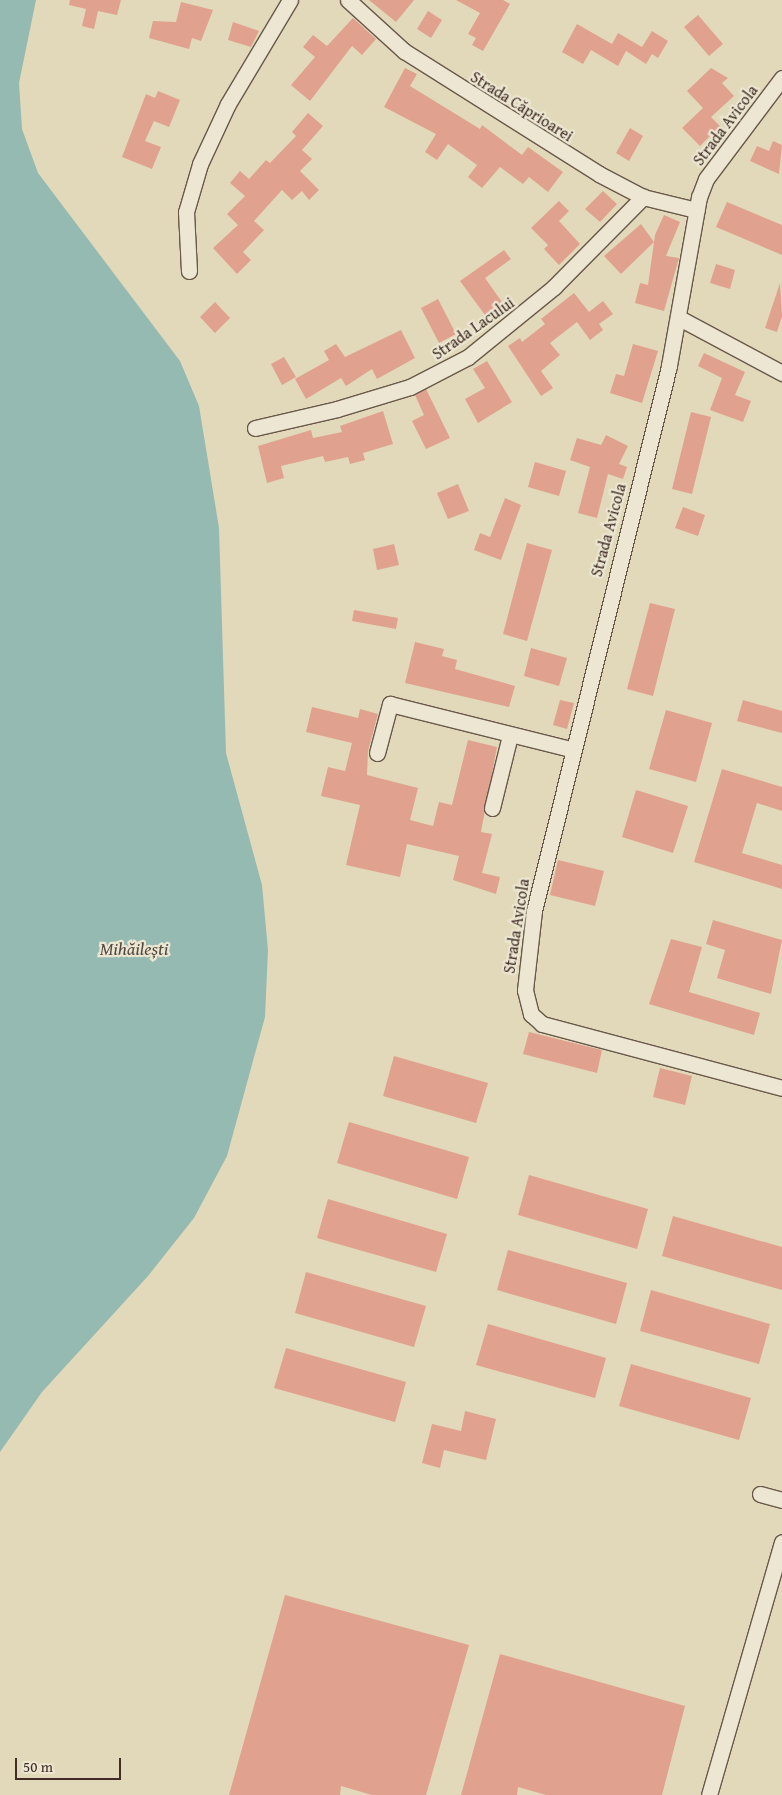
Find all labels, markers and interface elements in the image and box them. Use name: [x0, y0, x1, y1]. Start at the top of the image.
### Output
street label: Strada Căprioarei: [467, 67, 577, 145]
street label: Strada Avicola: [689, 81, 761, 169]
street label: Strada Lacului: [428, 293, 518, 363]
street label: Strada Avicola: [586, 481, 630, 579]
street label: Strada Avicola: [499, 877, 533, 975]
water label: Mihăilești: [100, 938, 168, 960]
scale bar: [18, 1748, 124, 1780]
text: 50 m: [23, 1756, 53, 1777]

